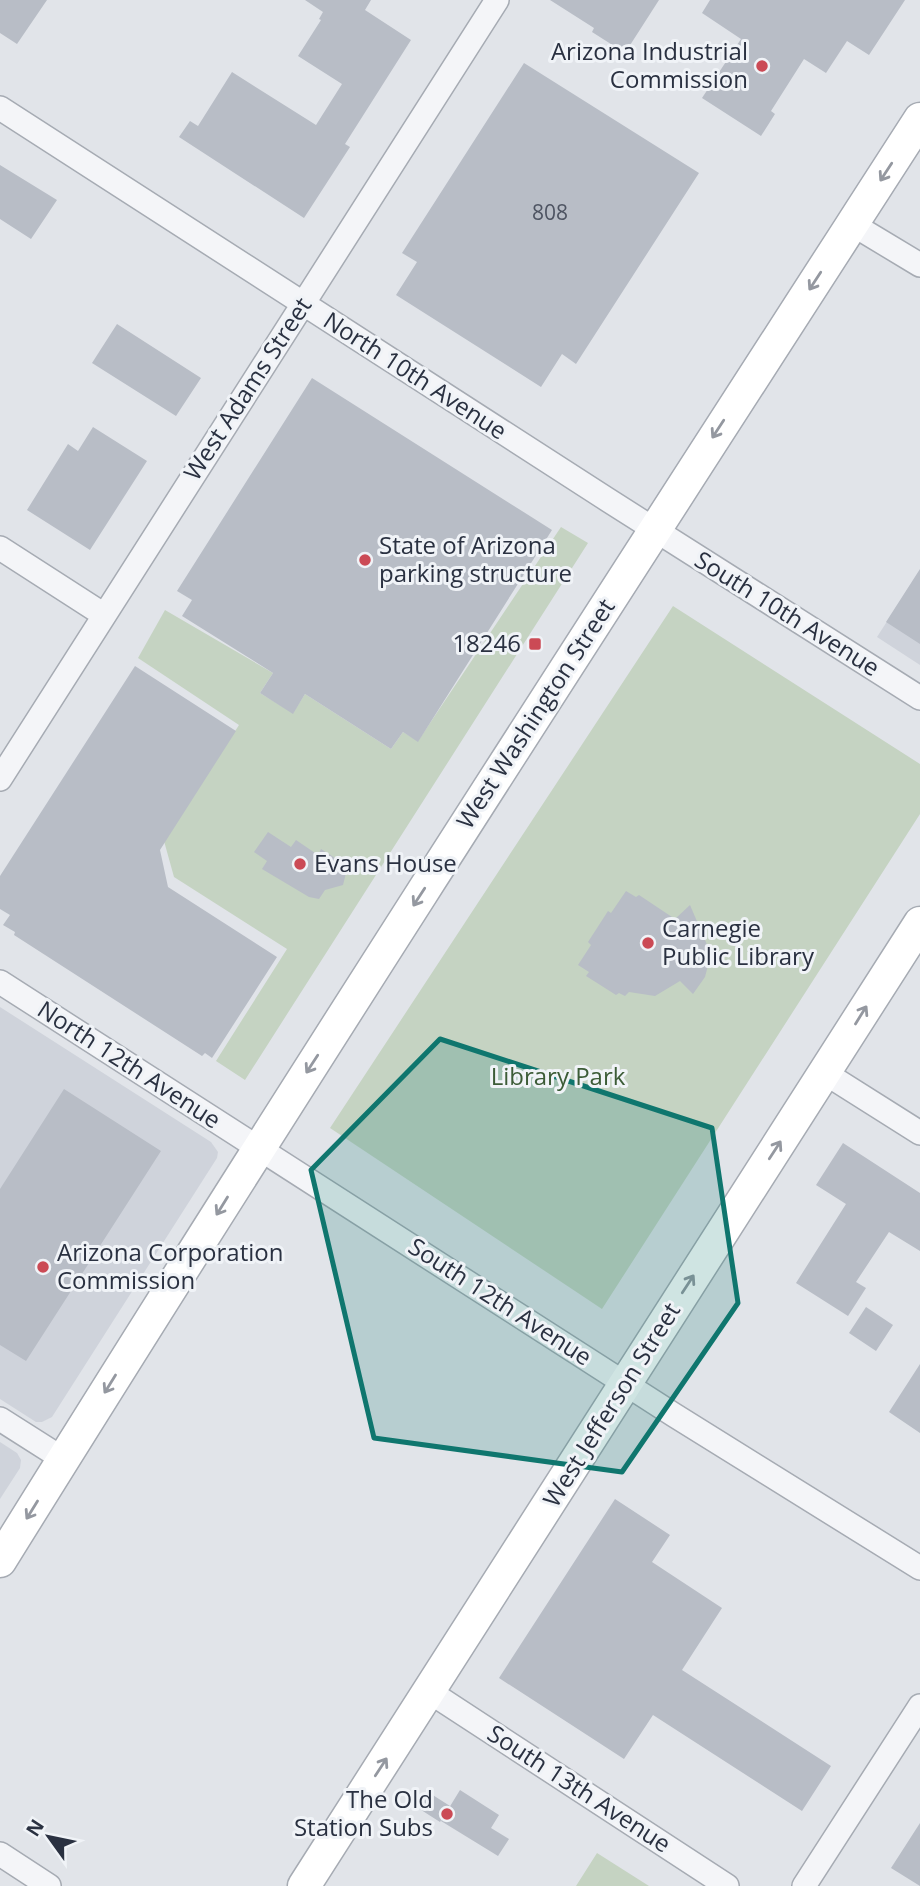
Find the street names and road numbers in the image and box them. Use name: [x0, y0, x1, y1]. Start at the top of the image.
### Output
street label: West Adams Street: [175, 290, 318, 486]
street label: North 10th Avenue: [318, 303, 514, 446]
street label: South 10th Avenue: [689, 542, 887, 683]
street label: West Washington Street: [448, 592, 622, 835]
street label: North 12th Avenue: [32, 992, 228, 1135]
street label: South 12th Avenue: [403, 1229, 599, 1372]
street label: West Jefferson Street: [534, 1296, 687, 1513]
street label: South 13th Avenue: [482, 1716, 678, 1859]

